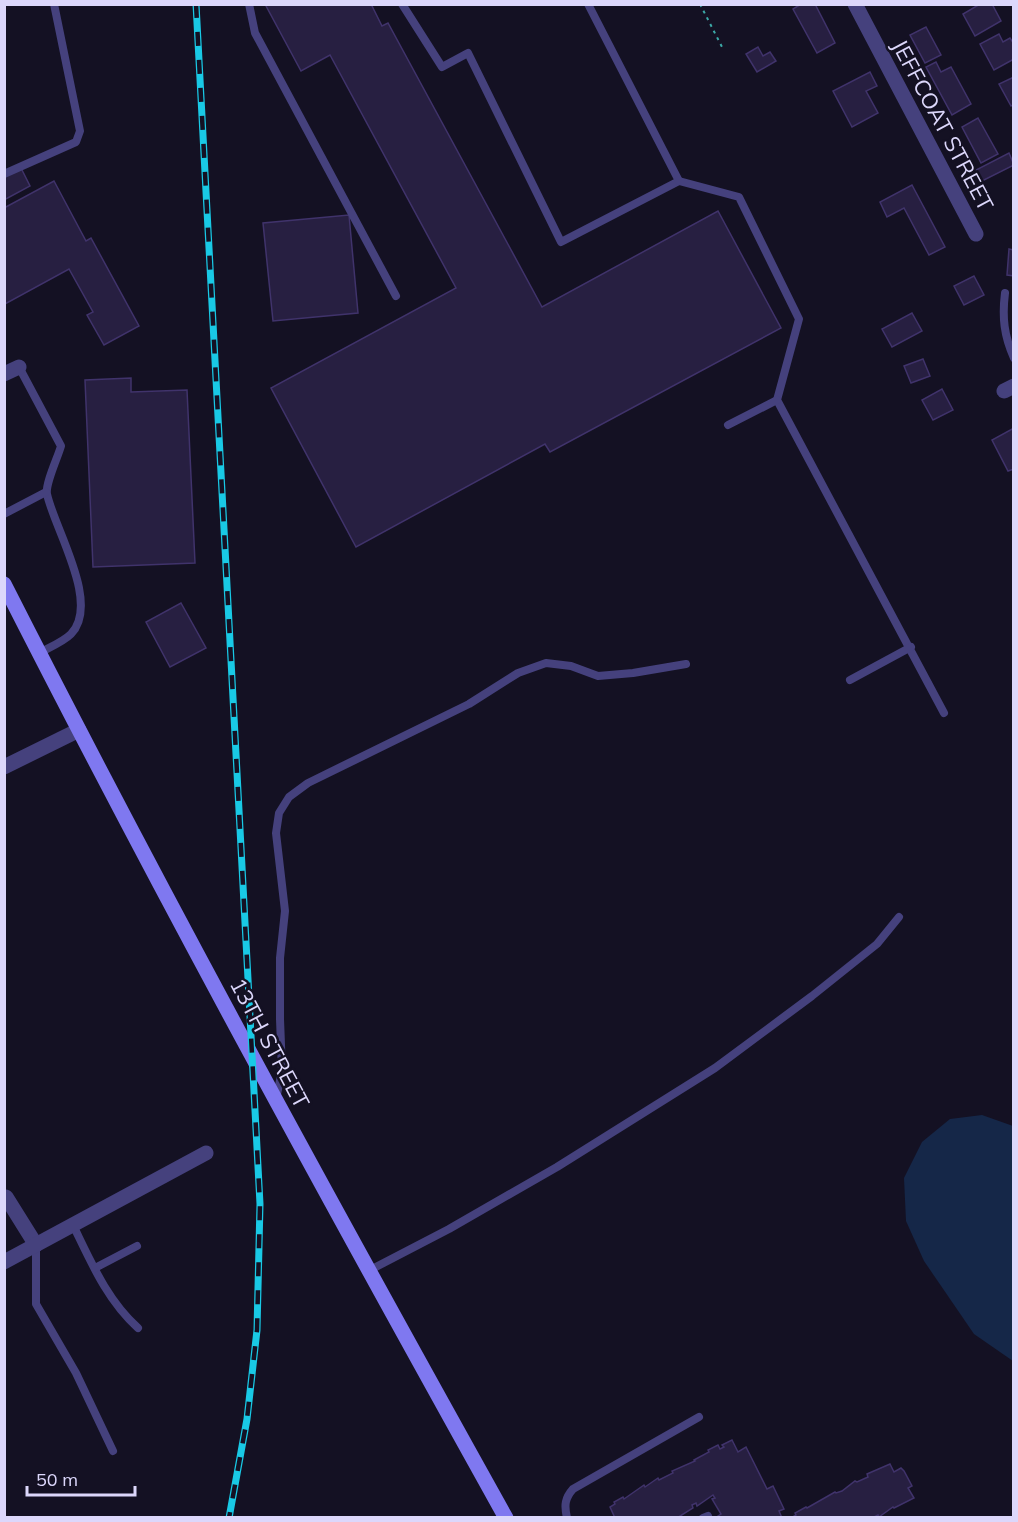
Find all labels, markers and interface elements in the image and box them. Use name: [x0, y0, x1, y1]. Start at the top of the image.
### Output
street label: JEFFCOAT STREET: [886, 34, 1000, 216]
street label: 13TH STREET: [224, 973, 316, 1113]
scale bar: [27, 1459, 135, 1497]
text: 50 m: [36, 1468, 78, 1491]

